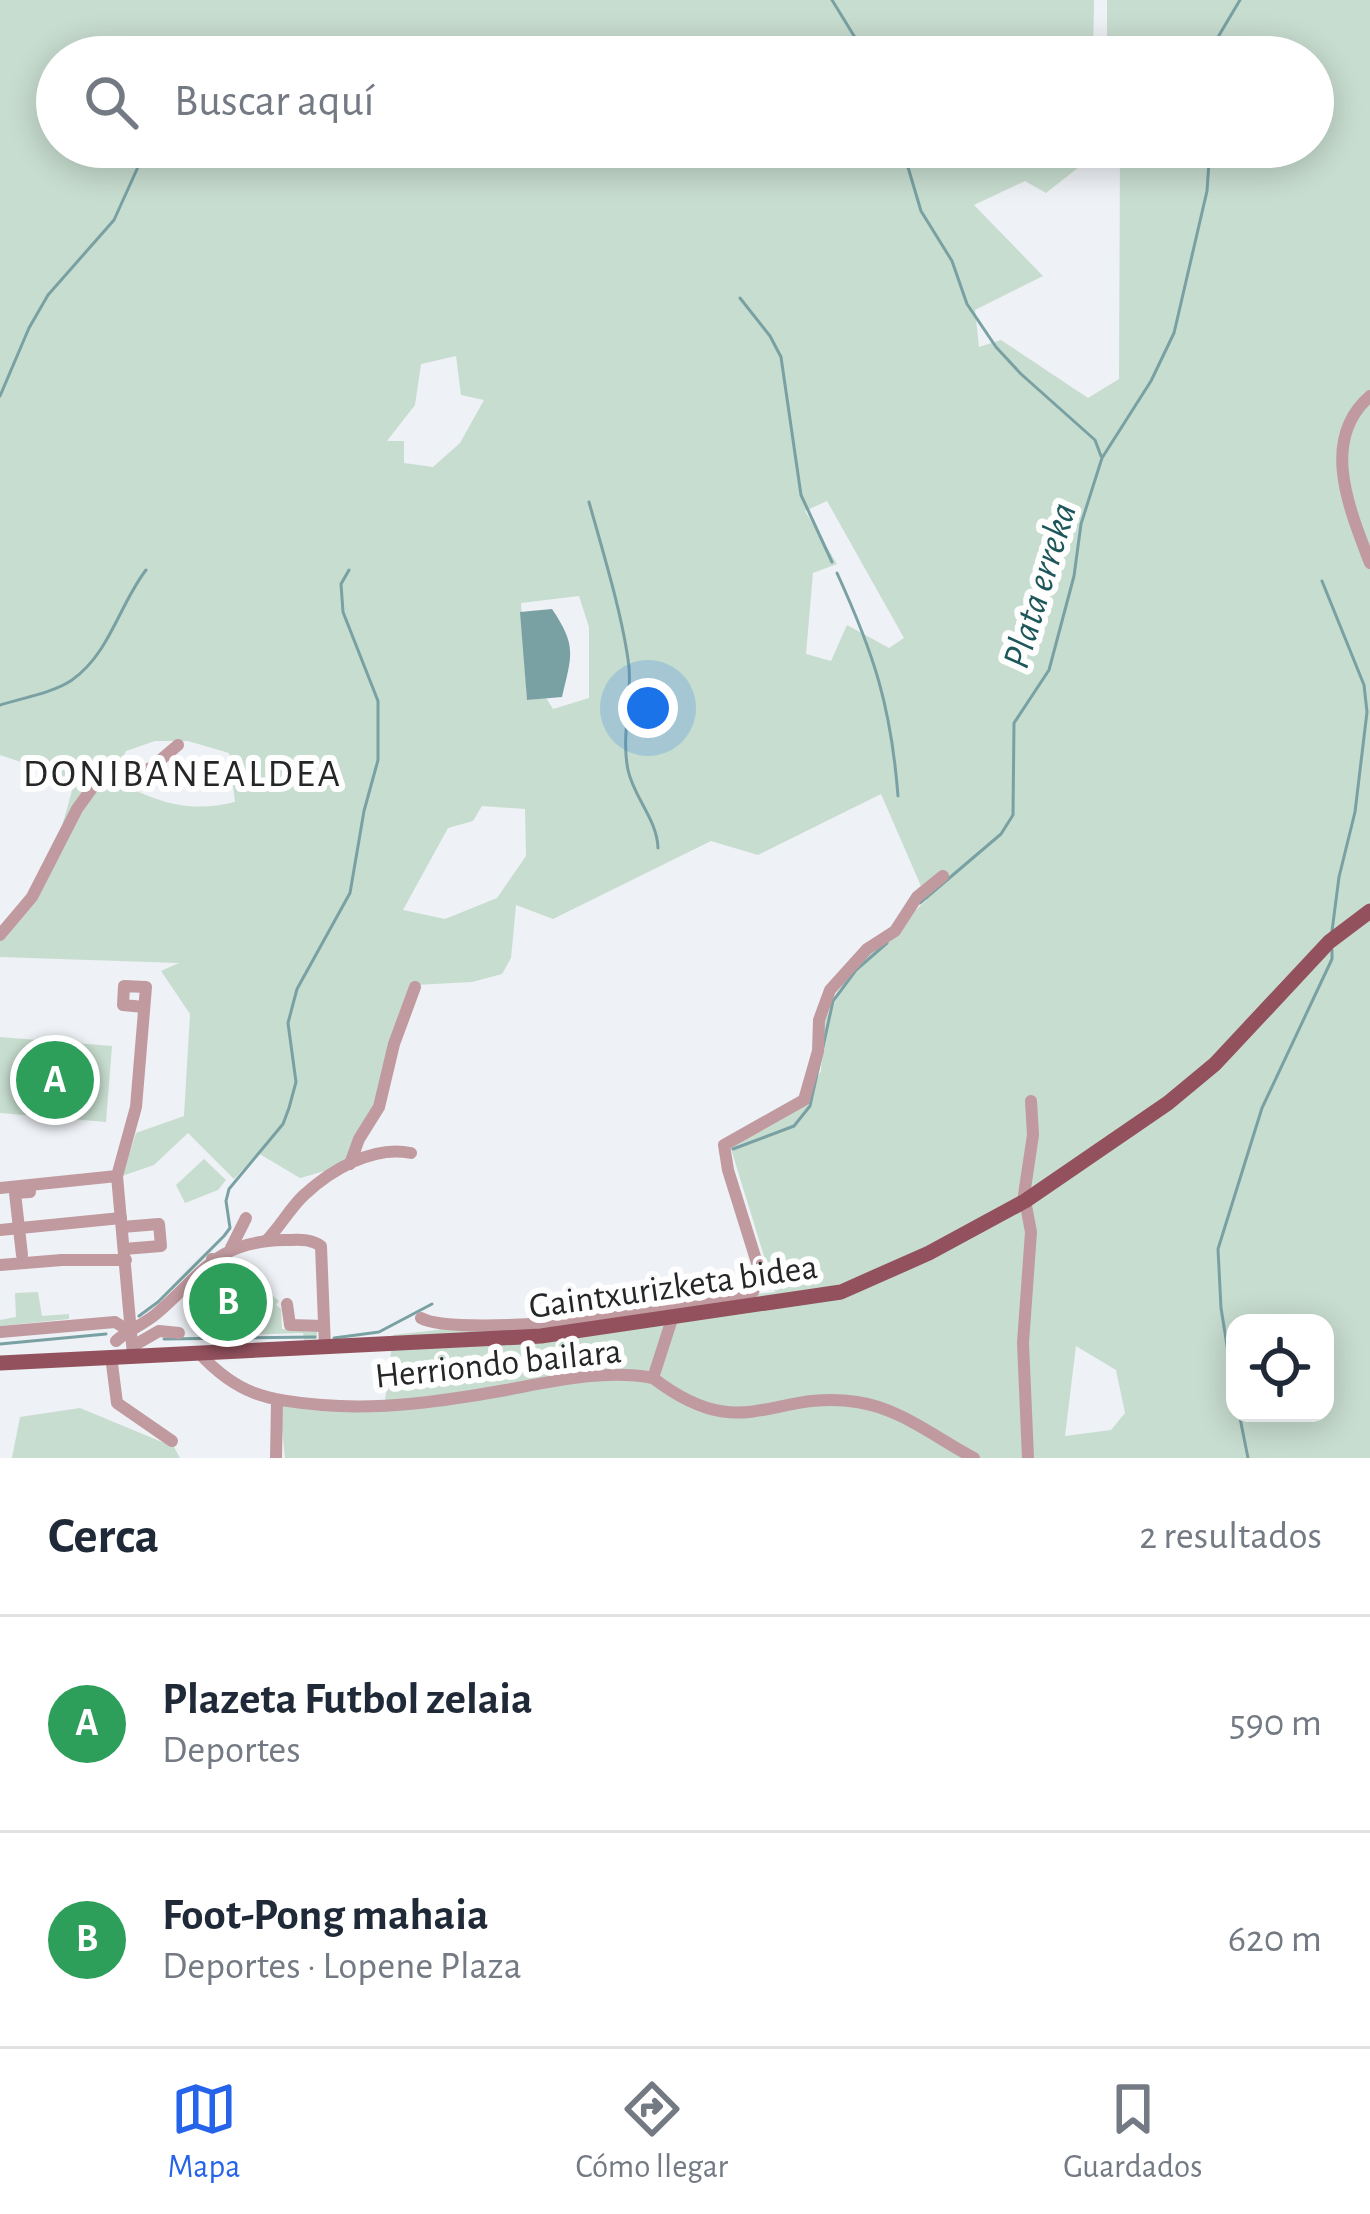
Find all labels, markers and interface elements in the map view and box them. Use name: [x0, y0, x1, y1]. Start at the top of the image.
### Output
search box: [36, 36, 1334, 168]
icon: search: [78, 69, 144, 135]
text: Buscar aquí: [174, 79, 374, 124]
water label: Plata erreka: [997, 498, 1084, 673]
your location: [618, 678, 678, 738]
district label: DONIBANEALDEA: [23, 755, 343, 794]
pin: A: [16, 1035, 94, 1125]
street label: Gaintxurizketa bidea: [527, 1249, 820, 1325]
pin: B: [189, 1257, 267, 1347]
map controls: [1226, 1314, 1334, 1422]
button: locate: [1226, 1314, 1334, 1422]
street label: Herriondo bailara: [373, 1333, 623, 1395]
text: Cerca: [48, 1511, 159, 1562]
text: 2 resultados: [1139, 1517, 1322, 1556]
text: Plazeta Futbol zelaia: [162, 1677, 533, 1722]
text: A: [75, 1704, 99, 1743]
text: 590 m: [1229, 1704, 1322, 1743]
text: Deportes: [162, 1731, 301, 1770]
text: Foot-Pong mahaia: [162, 1893, 489, 1938]
text: B: [76, 1920, 98, 1959]
text: 620 m: [1228, 1920, 1322, 1959]
text: Deportes · Lopene Plaza: [162, 1947, 522, 1986]
tab: Mapa: [167, 2076, 240, 2188]
tab: Cómo llegar: [575, 2076, 728, 2188]
tab: Guardados: [1063, 2076, 1203, 2188]

